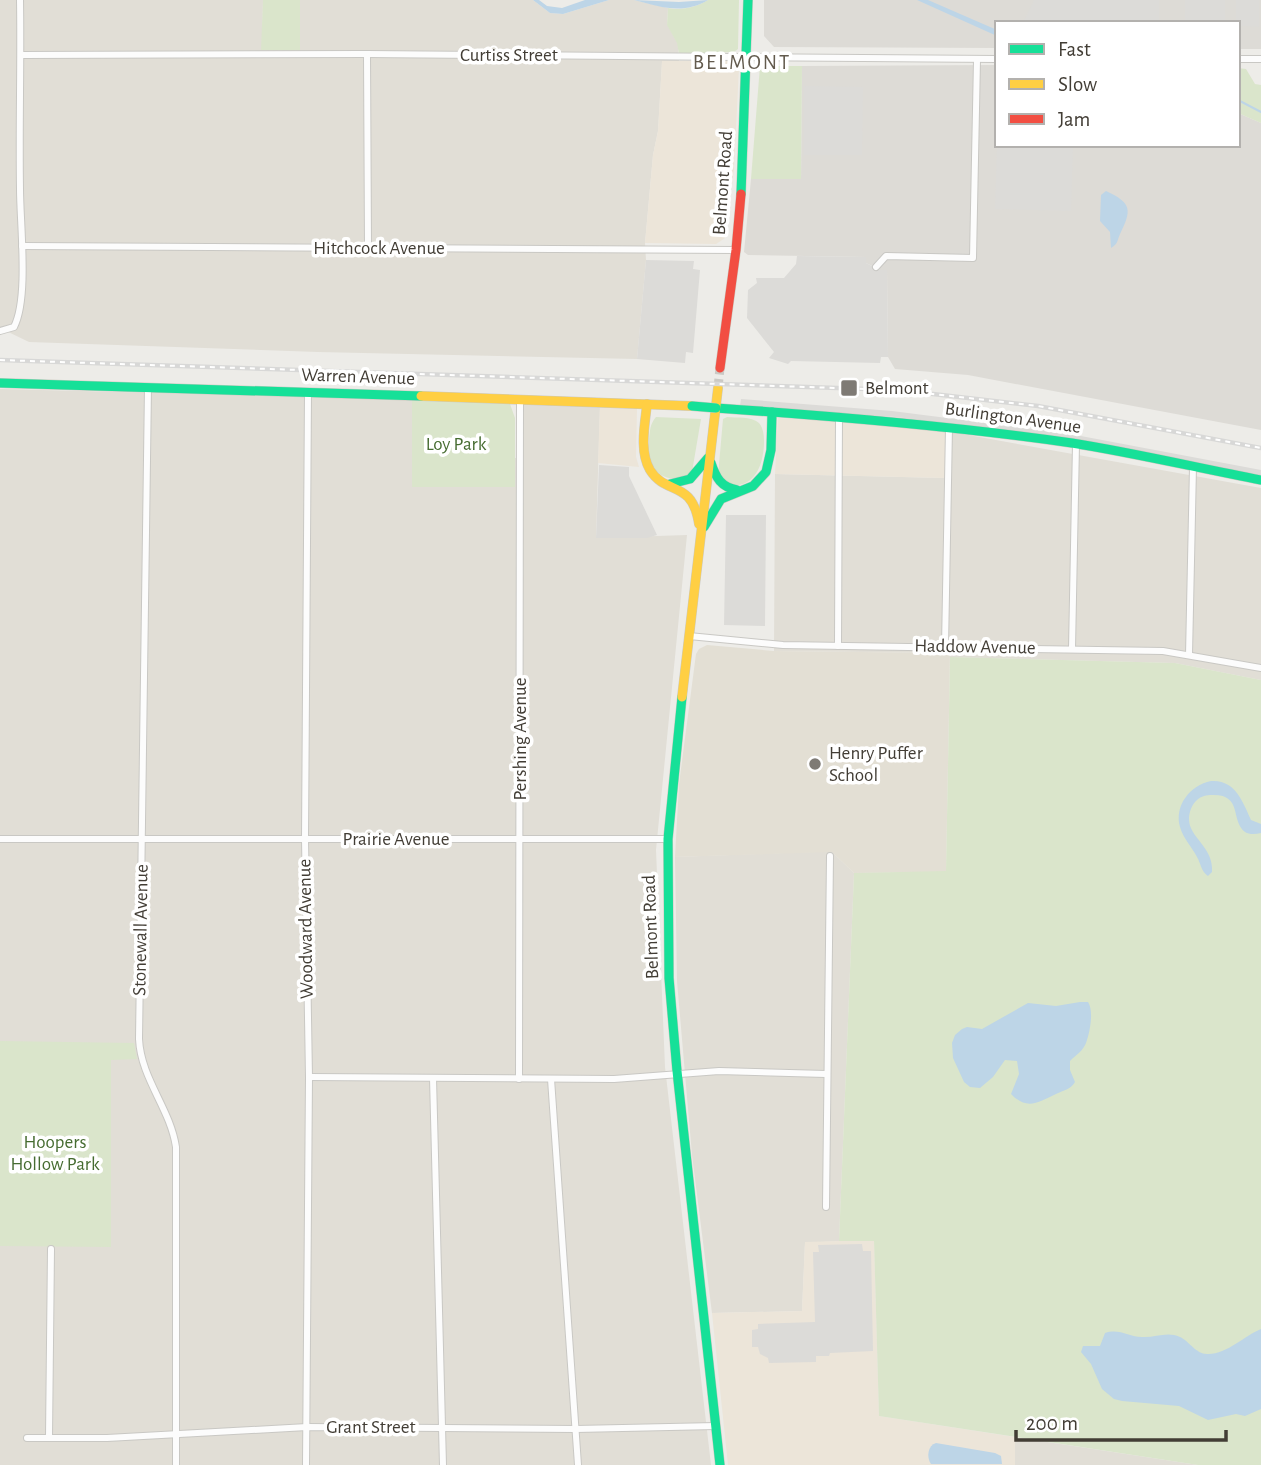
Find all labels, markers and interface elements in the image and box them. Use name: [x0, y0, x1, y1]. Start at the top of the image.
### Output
legend: [995, 21, 1240, 147]
text: Fast: [1058, 39, 1091, 60]
street label: Curtiss Street: [460, 46, 558, 65]
district label: BELMONT: [693, 52, 791, 73]
text: Slow: [1058, 74, 1097, 95]
text: Jam: [1058, 109, 1090, 130]
street label: Belmont Road: [710, 130, 736, 236]
street label: Hitchcock Avenue: [313, 239, 445, 258]
street label: Warren Avenue: [301, 366, 415, 388]
marker: Belmont: [839, 378, 859, 398]
place label: Belmont: [865, 379, 929, 398]
street label: Burlington Avenue: [944, 399, 1082, 437]
park label: Loy Park: [426, 435, 487, 454]
street label: Haddow Avenue: [914, 636, 1036, 658]
street label: Pershing Avenue: [511, 677, 530, 801]
place label: Henry Puffer School: [829, 744, 923, 785]
marker: Henry Puffer School: [807, 756, 823, 772]
street label: Prairie Avenue: [343, 830, 449, 849]
street label: Woodward Avenue: [295, 859, 317, 999]
street label: Stonewall Avenue: [130, 864, 152, 996]
street label: Belmont Road: [640, 874, 662, 980]
park label: Hoopers Hollow Park: [10, 1133, 100, 1174]
scale bar: [1016, 1398, 1226, 1442]
text: 200 m: [1026, 1413, 1078, 1434]
street label: Grant Street: [326, 1418, 416, 1437]

